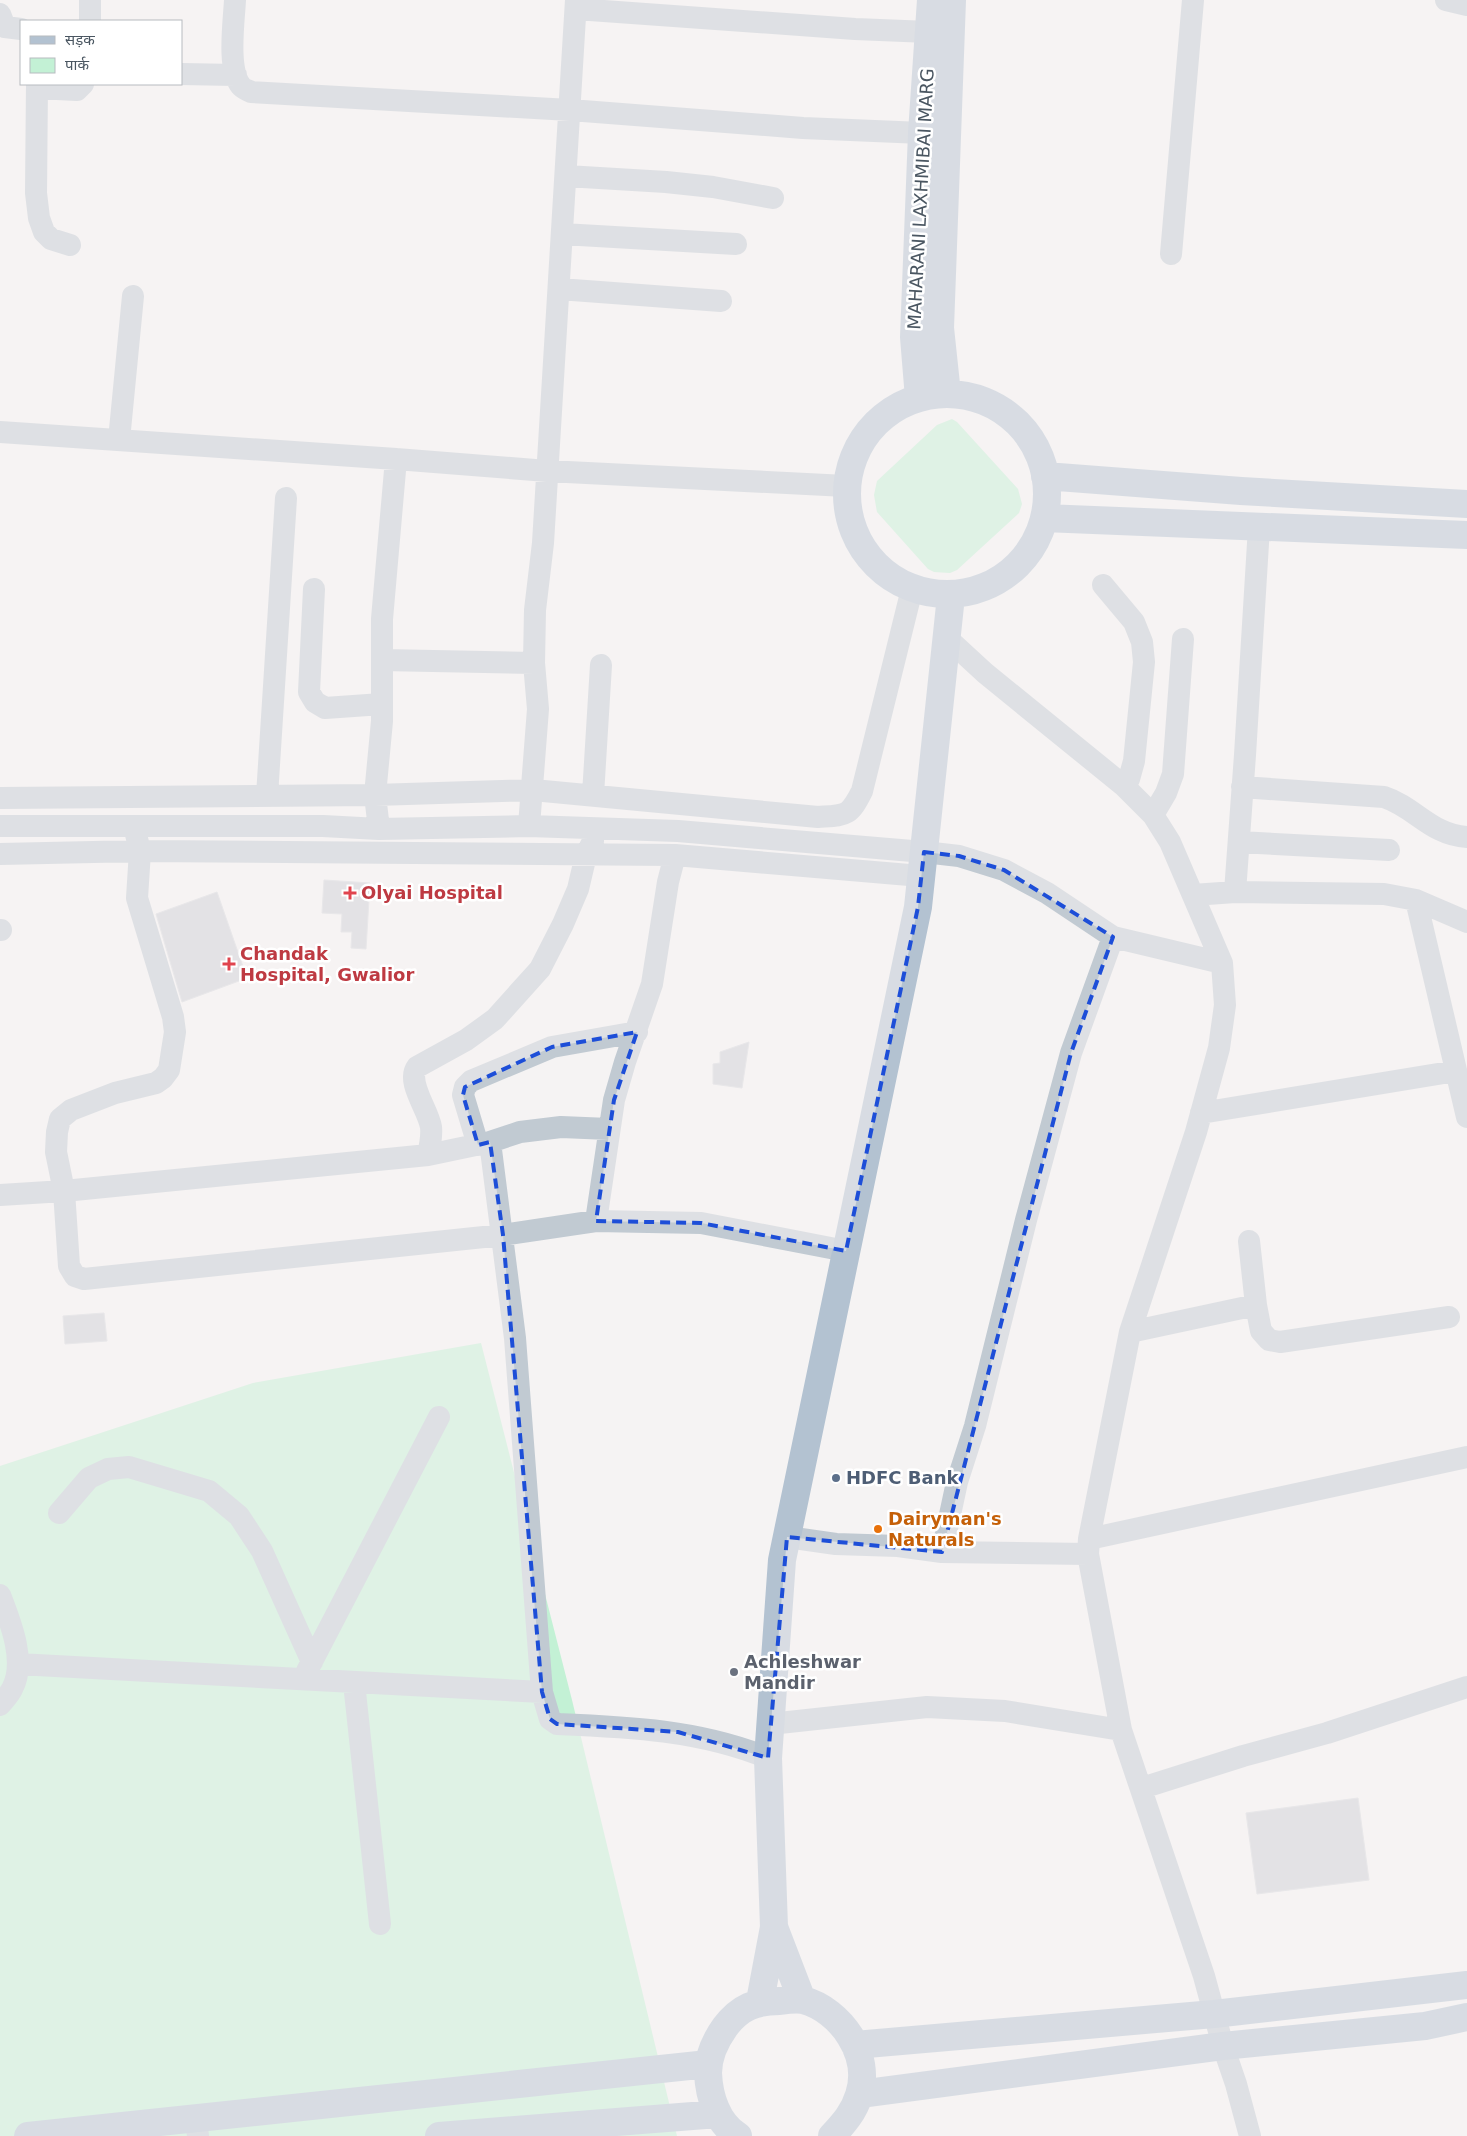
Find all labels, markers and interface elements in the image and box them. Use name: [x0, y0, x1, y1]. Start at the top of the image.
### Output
legend: [20, 20, 182, 85]
text: सड़क: [65, 31, 95, 49]
text: पार्क: [65, 56, 89, 74]
street label: MAHARANI LAXHMIBAI MARG: [903, 68, 938, 330]
place label: Olyai Hospital: [361, 882, 503, 903]
marker: Olyai Hospital: [343, 886, 357, 900]
place label: Chandak Hospital, Gwalior: [240, 943, 414, 985]
marker: Chandak Hospital, Gwalior: [222, 957, 236, 971]
place label: HDFC Bank: [846, 1467, 959, 1488]
marker: HDFC Bank: [830, 1472, 842, 1484]
place label: Dairyman's Naturals: [888, 1508, 1002, 1550]
marker: Dairyman's Naturals: [872, 1523, 884, 1535]
place label: Achleshwar Mandir: [744, 1651, 861, 1693]
marker: Achleshwar Mandir: [728, 1666, 740, 1678]

